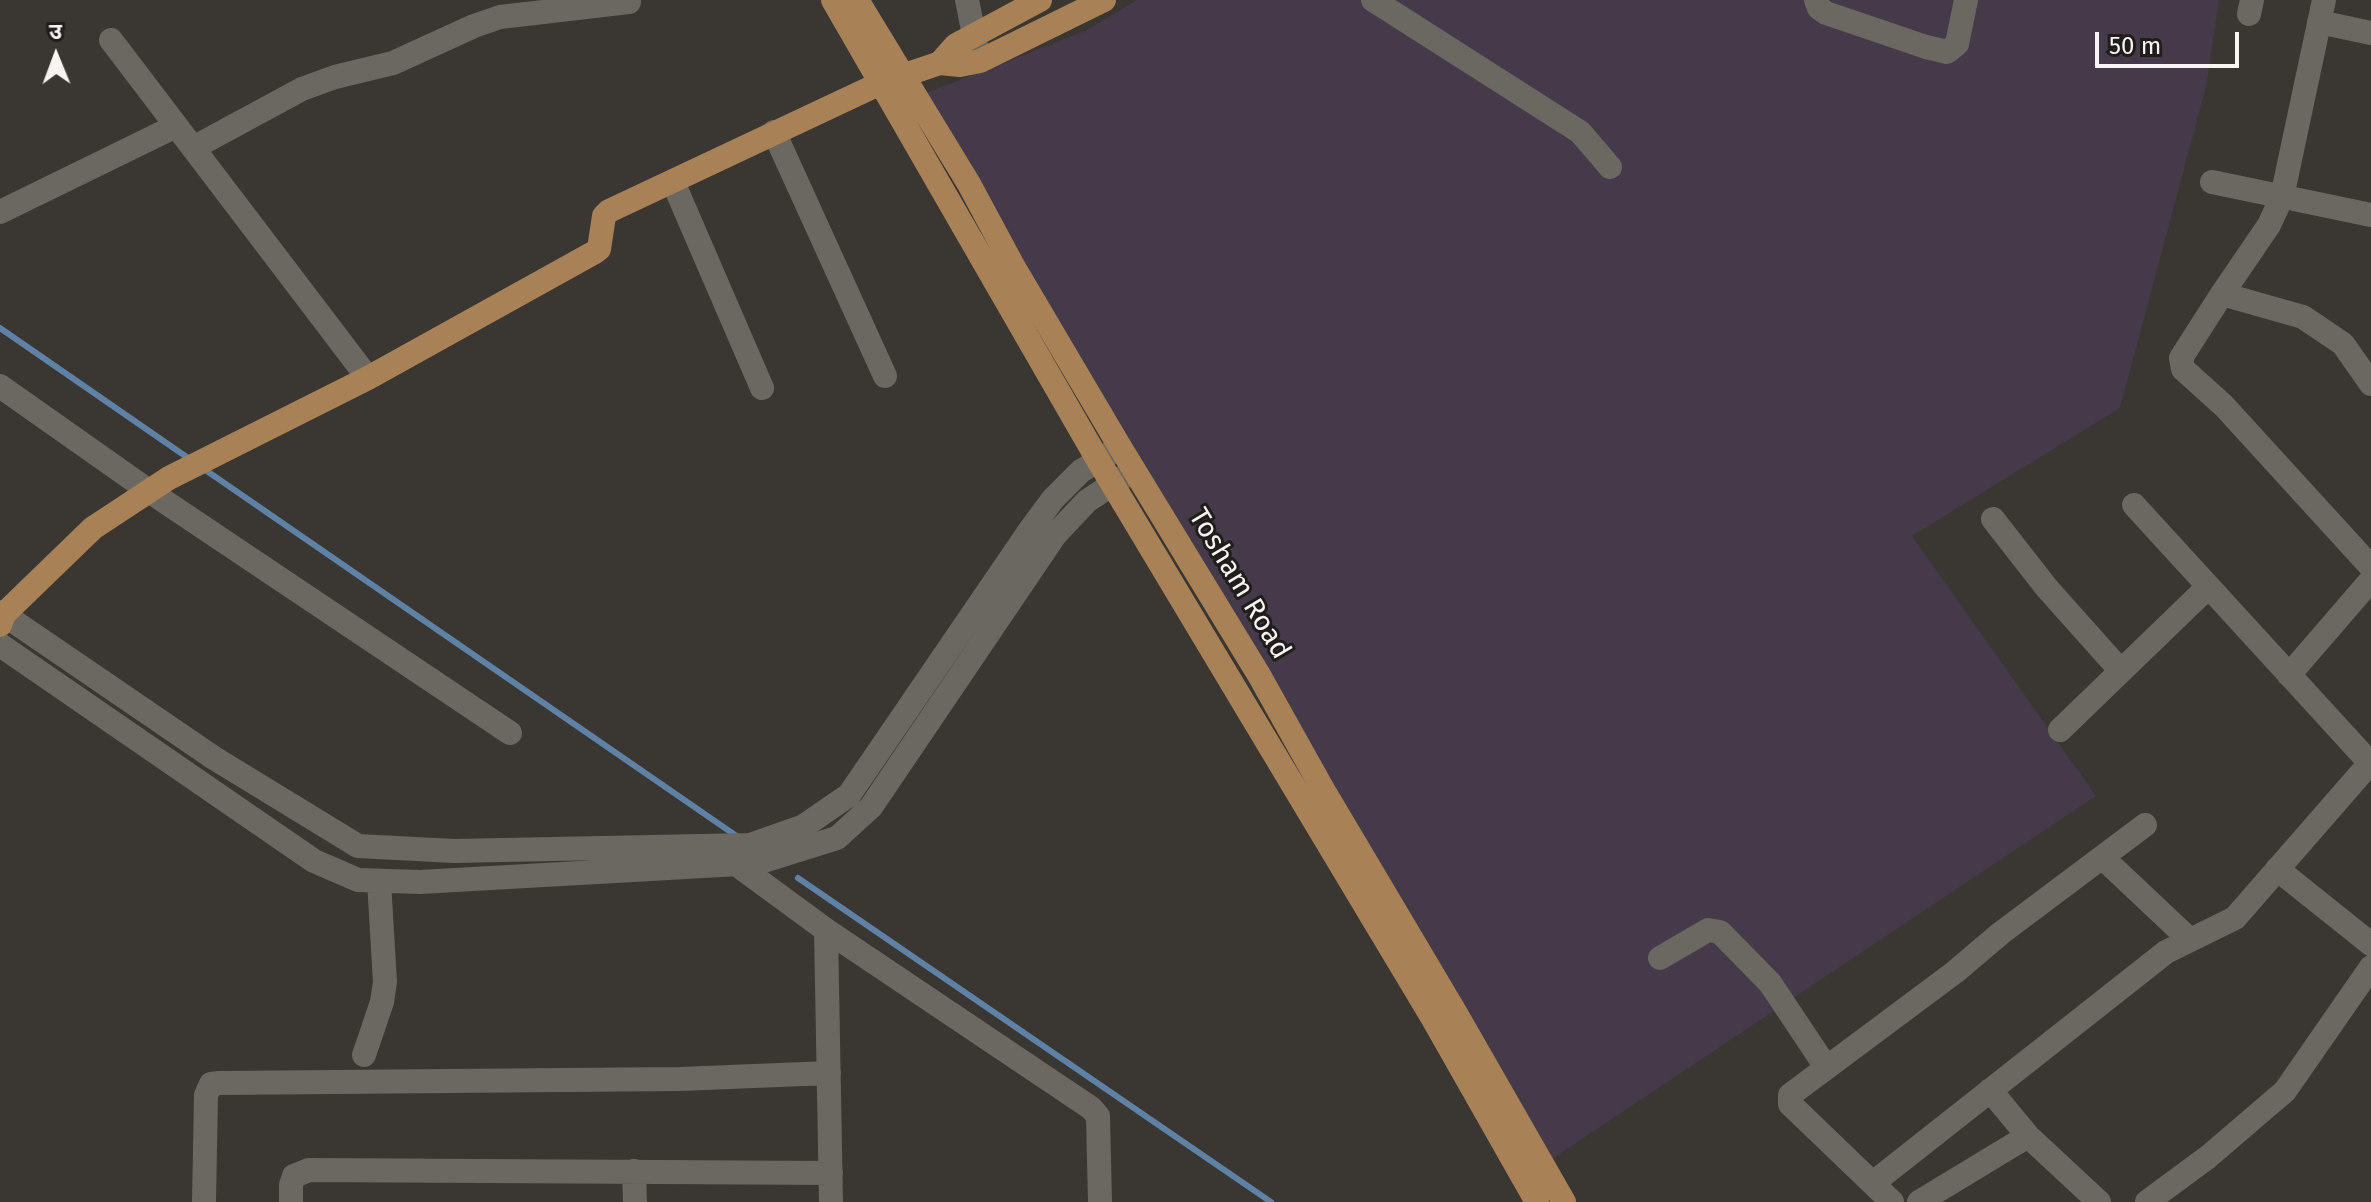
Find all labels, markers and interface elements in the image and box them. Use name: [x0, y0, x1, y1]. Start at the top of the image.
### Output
north arrow: [16, 16, 96, 96]
scale bar: [2099, 16, 2243, 66]
text: उ: [49, 18, 62, 45]
text: 50 m: [2109, 32, 2161, 60]
street label: Tosham Road: [1181, 502, 1297, 666]

